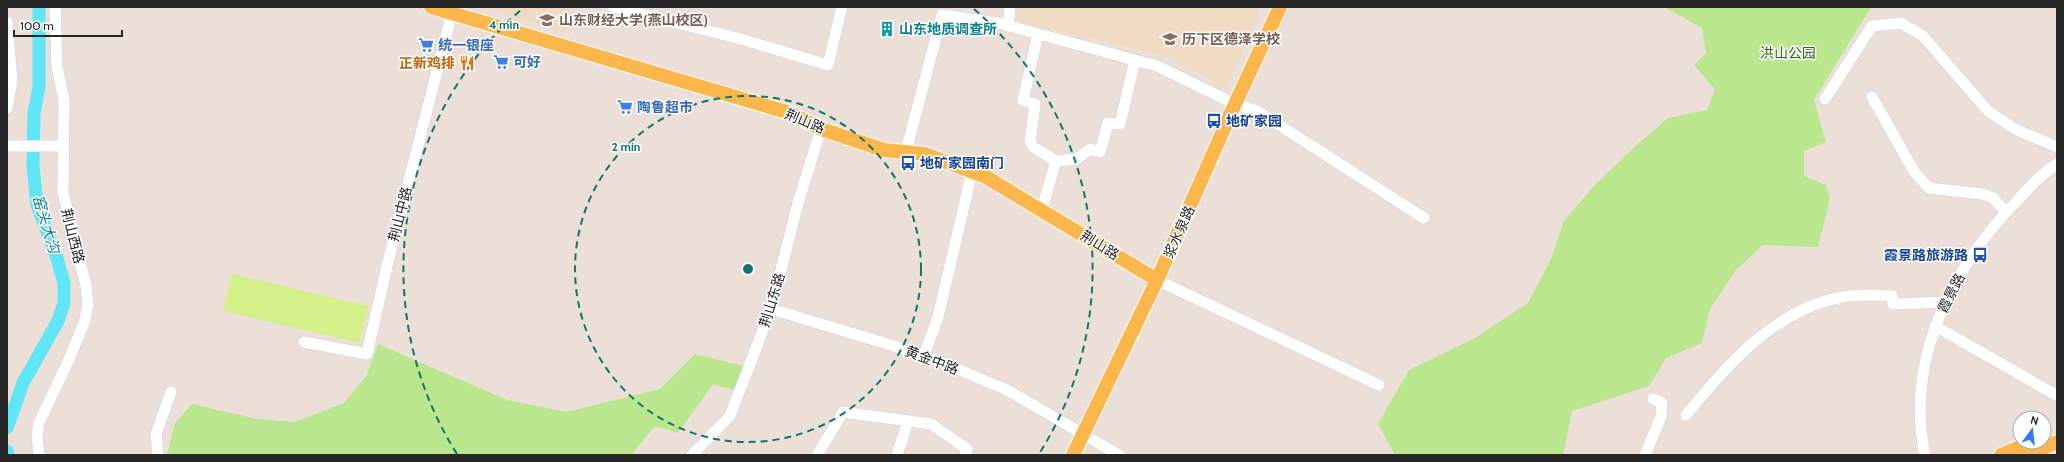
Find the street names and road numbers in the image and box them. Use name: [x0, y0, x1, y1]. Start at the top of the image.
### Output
street label: 荆山路: [782, 105, 828, 137]
street label: 荆山中路: [384, 185, 416, 243]
street label: 浆水泉路: [1159, 203, 1199, 261]
street label: 荆山西路: [57, 207, 89, 265]
street label: 荆山路: [1077, 226, 1123, 264]
street label: 霞景路: [1933, 270, 1969, 316]
street label: 荆山东路: [755, 271, 789, 329]
street label: 黄金中路: [903, 342, 961, 378]

